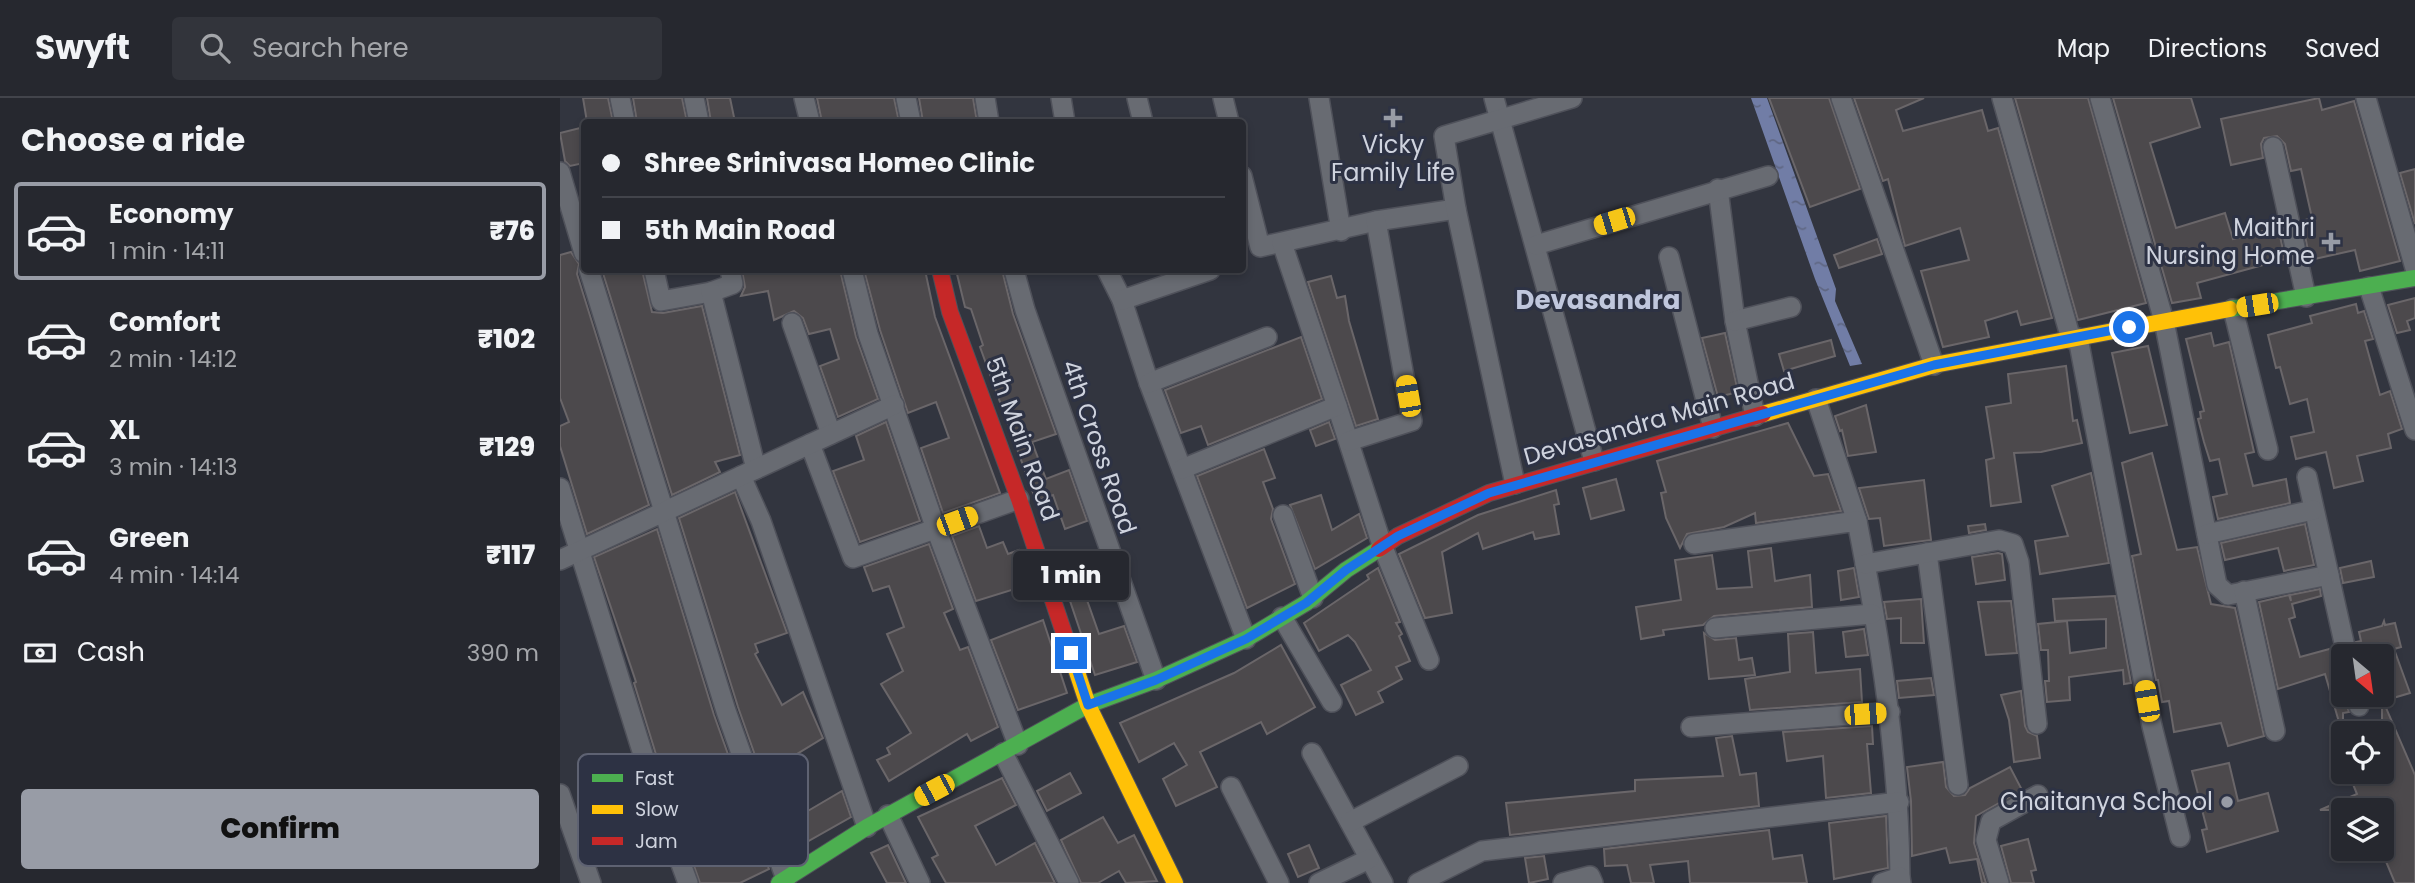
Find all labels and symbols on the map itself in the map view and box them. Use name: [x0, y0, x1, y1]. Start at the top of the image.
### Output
marker: Vicky Family Life: [1383, 108, 1403, 128]
place label: Vicky Family Life: [1331, 128, 1455, 189]
car: [1591, 205, 1638, 237]
place label: Maithri Nursing Home: [2146, 211, 2315, 272]
marker: Maithri Nursing Home: [2321, 232, 2341, 252]
district label: Devasandra: [1516, 282, 1680, 318]
car: [2235, 291, 2280, 319]
route start: [2113, 311, 2145, 343]
street label: 5th Main Road: [977, 352, 1067, 526]
street label: 4th Cross Road: [1054, 355, 1145, 538]
street label: Devasandra Main Road: [1520, 364, 1798, 473]
car: [1395, 373, 1422, 419]
car: [934, 504, 981, 538]
callout: 1 min: [1013, 552, 1129, 601]
route end: [1055, 637, 1087, 669]
north arrow: [2331, 644, 2394, 707]
car: [2134, 678, 2161, 724]
car: [1844, 702, 1887, 726]
legend: [578, 754, 808, 866]
text: Fast: [635, 765, 674, 792]
car: [911, 771, 958, 809]
place label: Chaitanya School: [2000, 785, 2213, 818]
marker: Chaitanya School: [2219, 794, 2235, 810]
text: Slow: [635, 796, 679, 823]
text: Jam: [635, 828, 677, 855]

